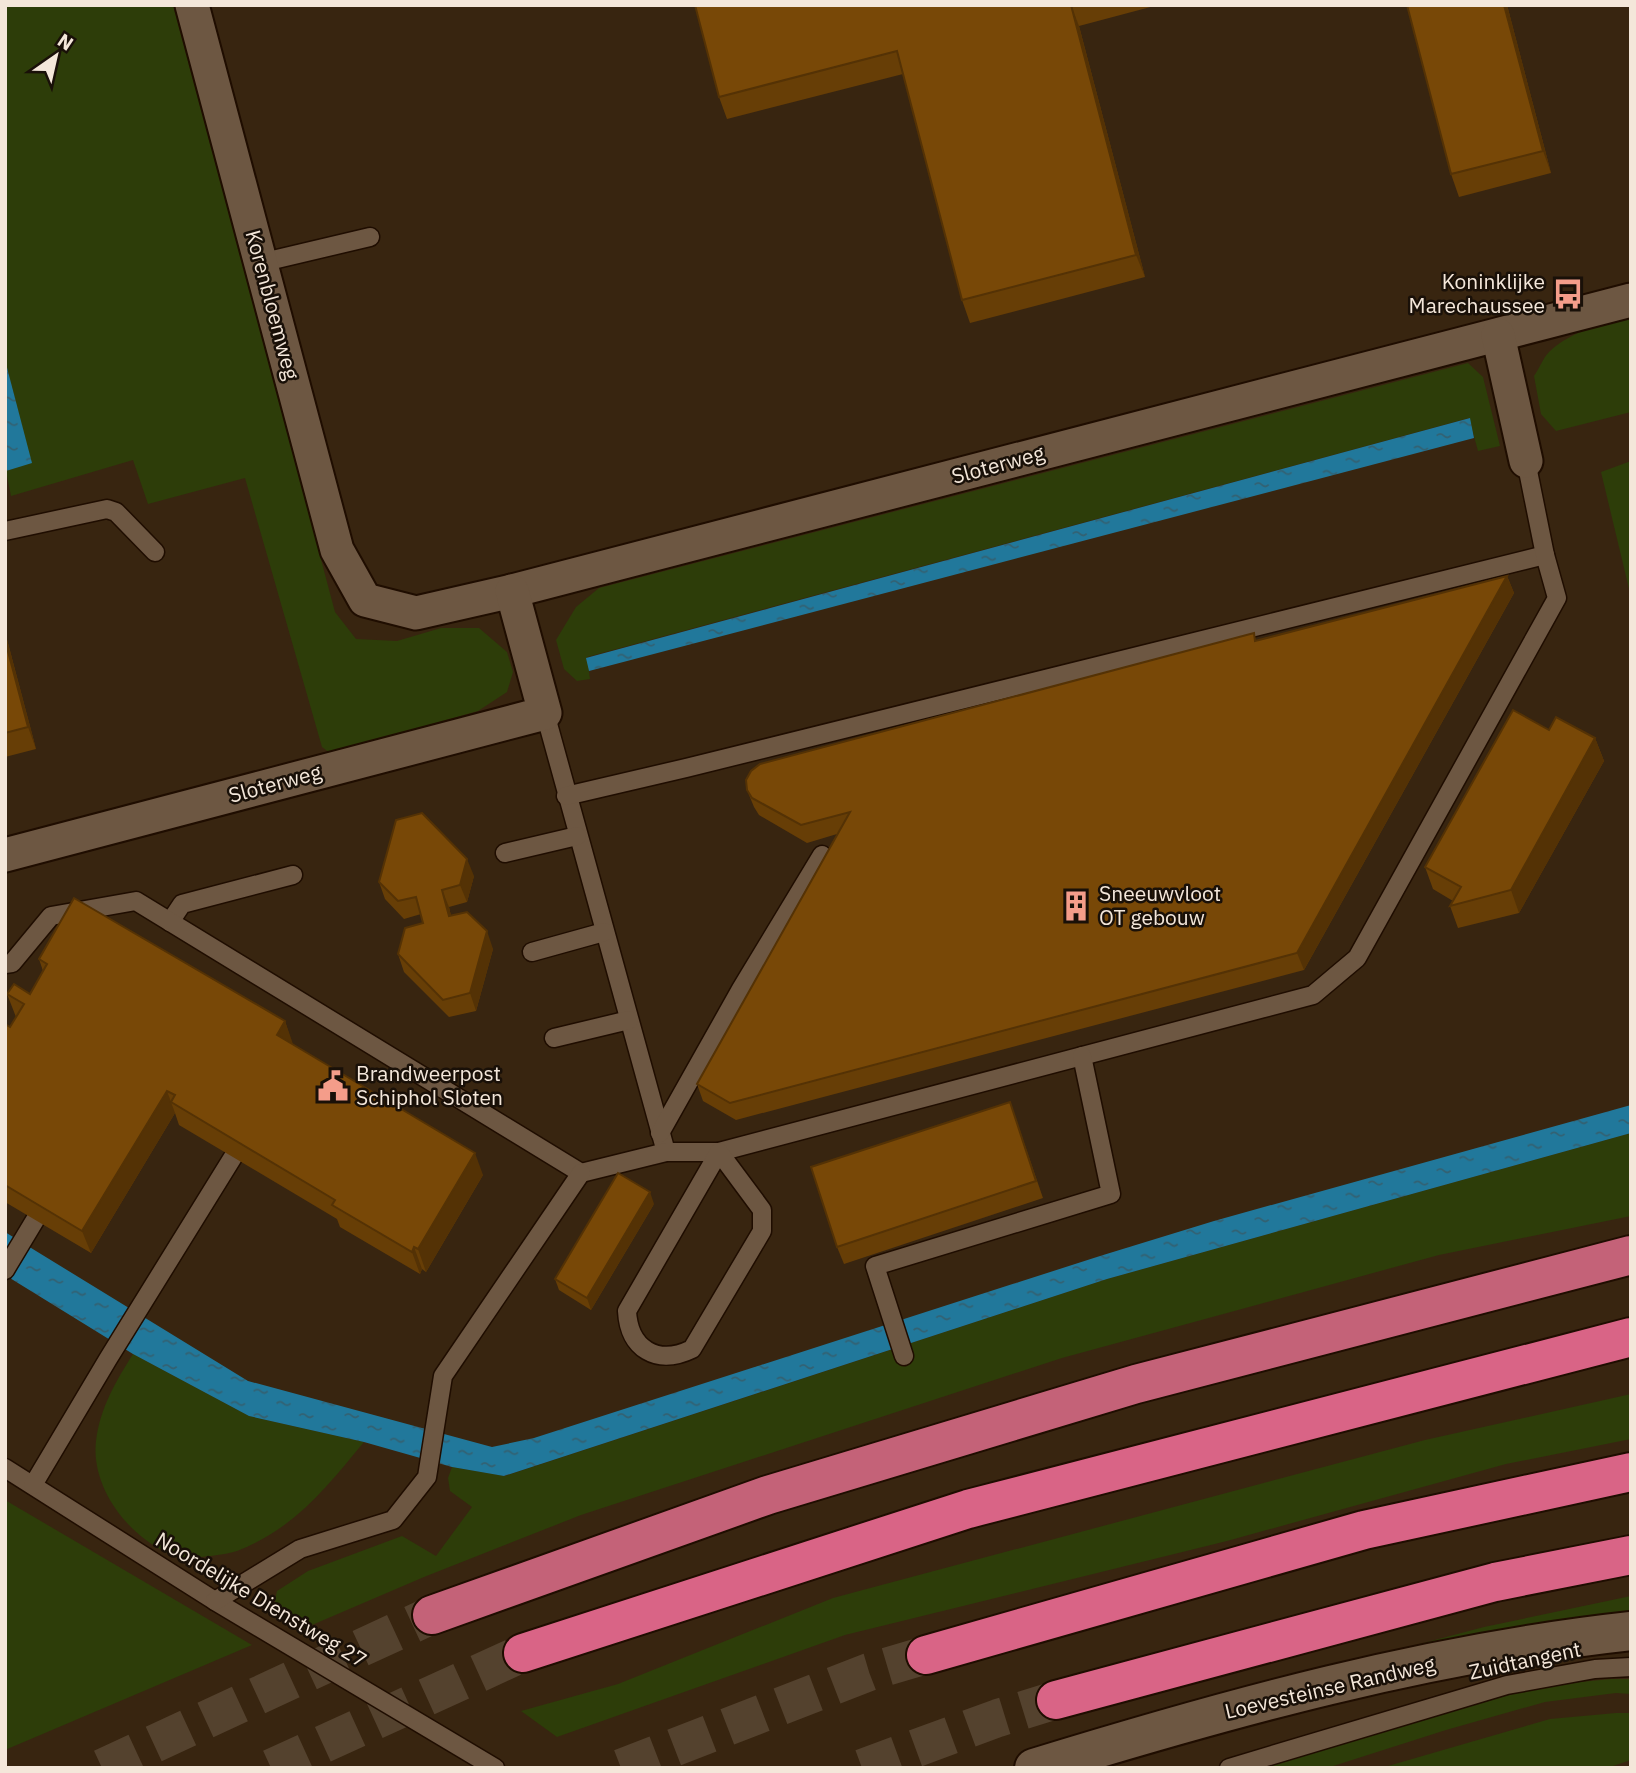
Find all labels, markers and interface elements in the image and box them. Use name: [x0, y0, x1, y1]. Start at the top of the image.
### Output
north arrow: [21, 21, 91, 91]
text: N: [53, 28, 78, 56]
street label: Korenbloemweg: [240, 227, 306, 383]
place label: Koninklijke Marechaussee: [1409, 267, 1545, 319]
bus stop icon: Koninklijke Marechaussee: [1551, 277, 1585, 311]
street label: Sloterweg: [948, 438, 1047, 490]
street label: Sloterweg: [225, 757, 324, 809]
place label: Sneeuwvloot OT gebouw: [1099, 879, 1221, 931]
building icon: Sneeuwvloot OT gebouw: [1059, 889, 1093, 923]
place label: Brandweerpost Schiphol Sloten: [356, 1059, 503, 1111]
public building icon: Brandweerpost Schiphol Sloten: [316, 1069, 350, 1103]
street label: Noordelijke Dienstweg 27: [151, 1525, 372, 1673]
street label: Zuidtangent: [1466, 1635, 1583, 1686]
street label: Loevesteinse Randweg: [1222, 1649, 1438, 1725]

